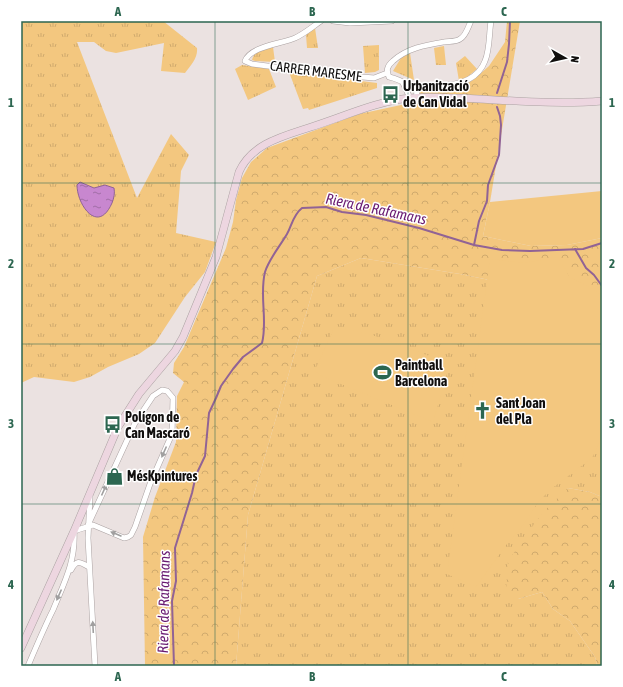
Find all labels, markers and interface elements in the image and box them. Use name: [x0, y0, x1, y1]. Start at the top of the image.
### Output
text: A: [114, 4, 122, 19]
text: B: [309, 4, 316, 19]
text: C: [501, 4, 507, 19]
north arrow: [545, 38, 585, 78]
text: N: [569, 55, 581, 63]
street label: CARRER MARESME: [269, 57, 363, 85]
place label: Urbanització de Can Vidal: [403, 78, 470, 110]
bus stop icon: Urbanització de Can Vidal: [380, 84, 400, 104]
text: 1: [8, 95, 14, 110]
text: 1: [609, 95, 615, 110]
water label: Riera de Rafamans: [324, 190, 428, 228]
text: 2: [8, 256, 14, 271]
text: 2: [609, 256, 615, 271]
place label: Paintball Barcelona: [395, 357, 448, 389]
sports icon: Paintball Barcelona: [372, 363, 392, 383]
place label: Sant Joan del Pla: [496, 395, 546, 427]
church icon: Sant Joan del Pla: [473, 401, 493, 421]
place label: Polígon de Can Mascaró: [125, 409, 190, 441]
bus stop icon: Polígon de Can Mascaró: [102, 415, 122, 435]
text: 3: [8, 416, 14, 431]
text: 3: [609, 416, 615, 431]
one-way arrow: [161, 446, 167, 458]
shop icon: MésKpintures: [104, 466, 124, 486]
place label: MésKpintures: [127, 468, 197, 484]
one-way arrow: [101, 484, 107, 495]
one-way arrow: [109, 531, 121, 537]
water label: Riera de Rafamans: [154, 551, 173, 653]
text: 4: [7, 577, 14, 592]
text: 4: [608, 577, 615, 592]
one-way arrow: [56, 589, 62, 601]
one-way arrow: [89, 621, 96, 633]
text: A: [114, 669, 122, 684]
text: B: [309, 669, 316, 684]
text: C: [501, 669, 507, 684]

